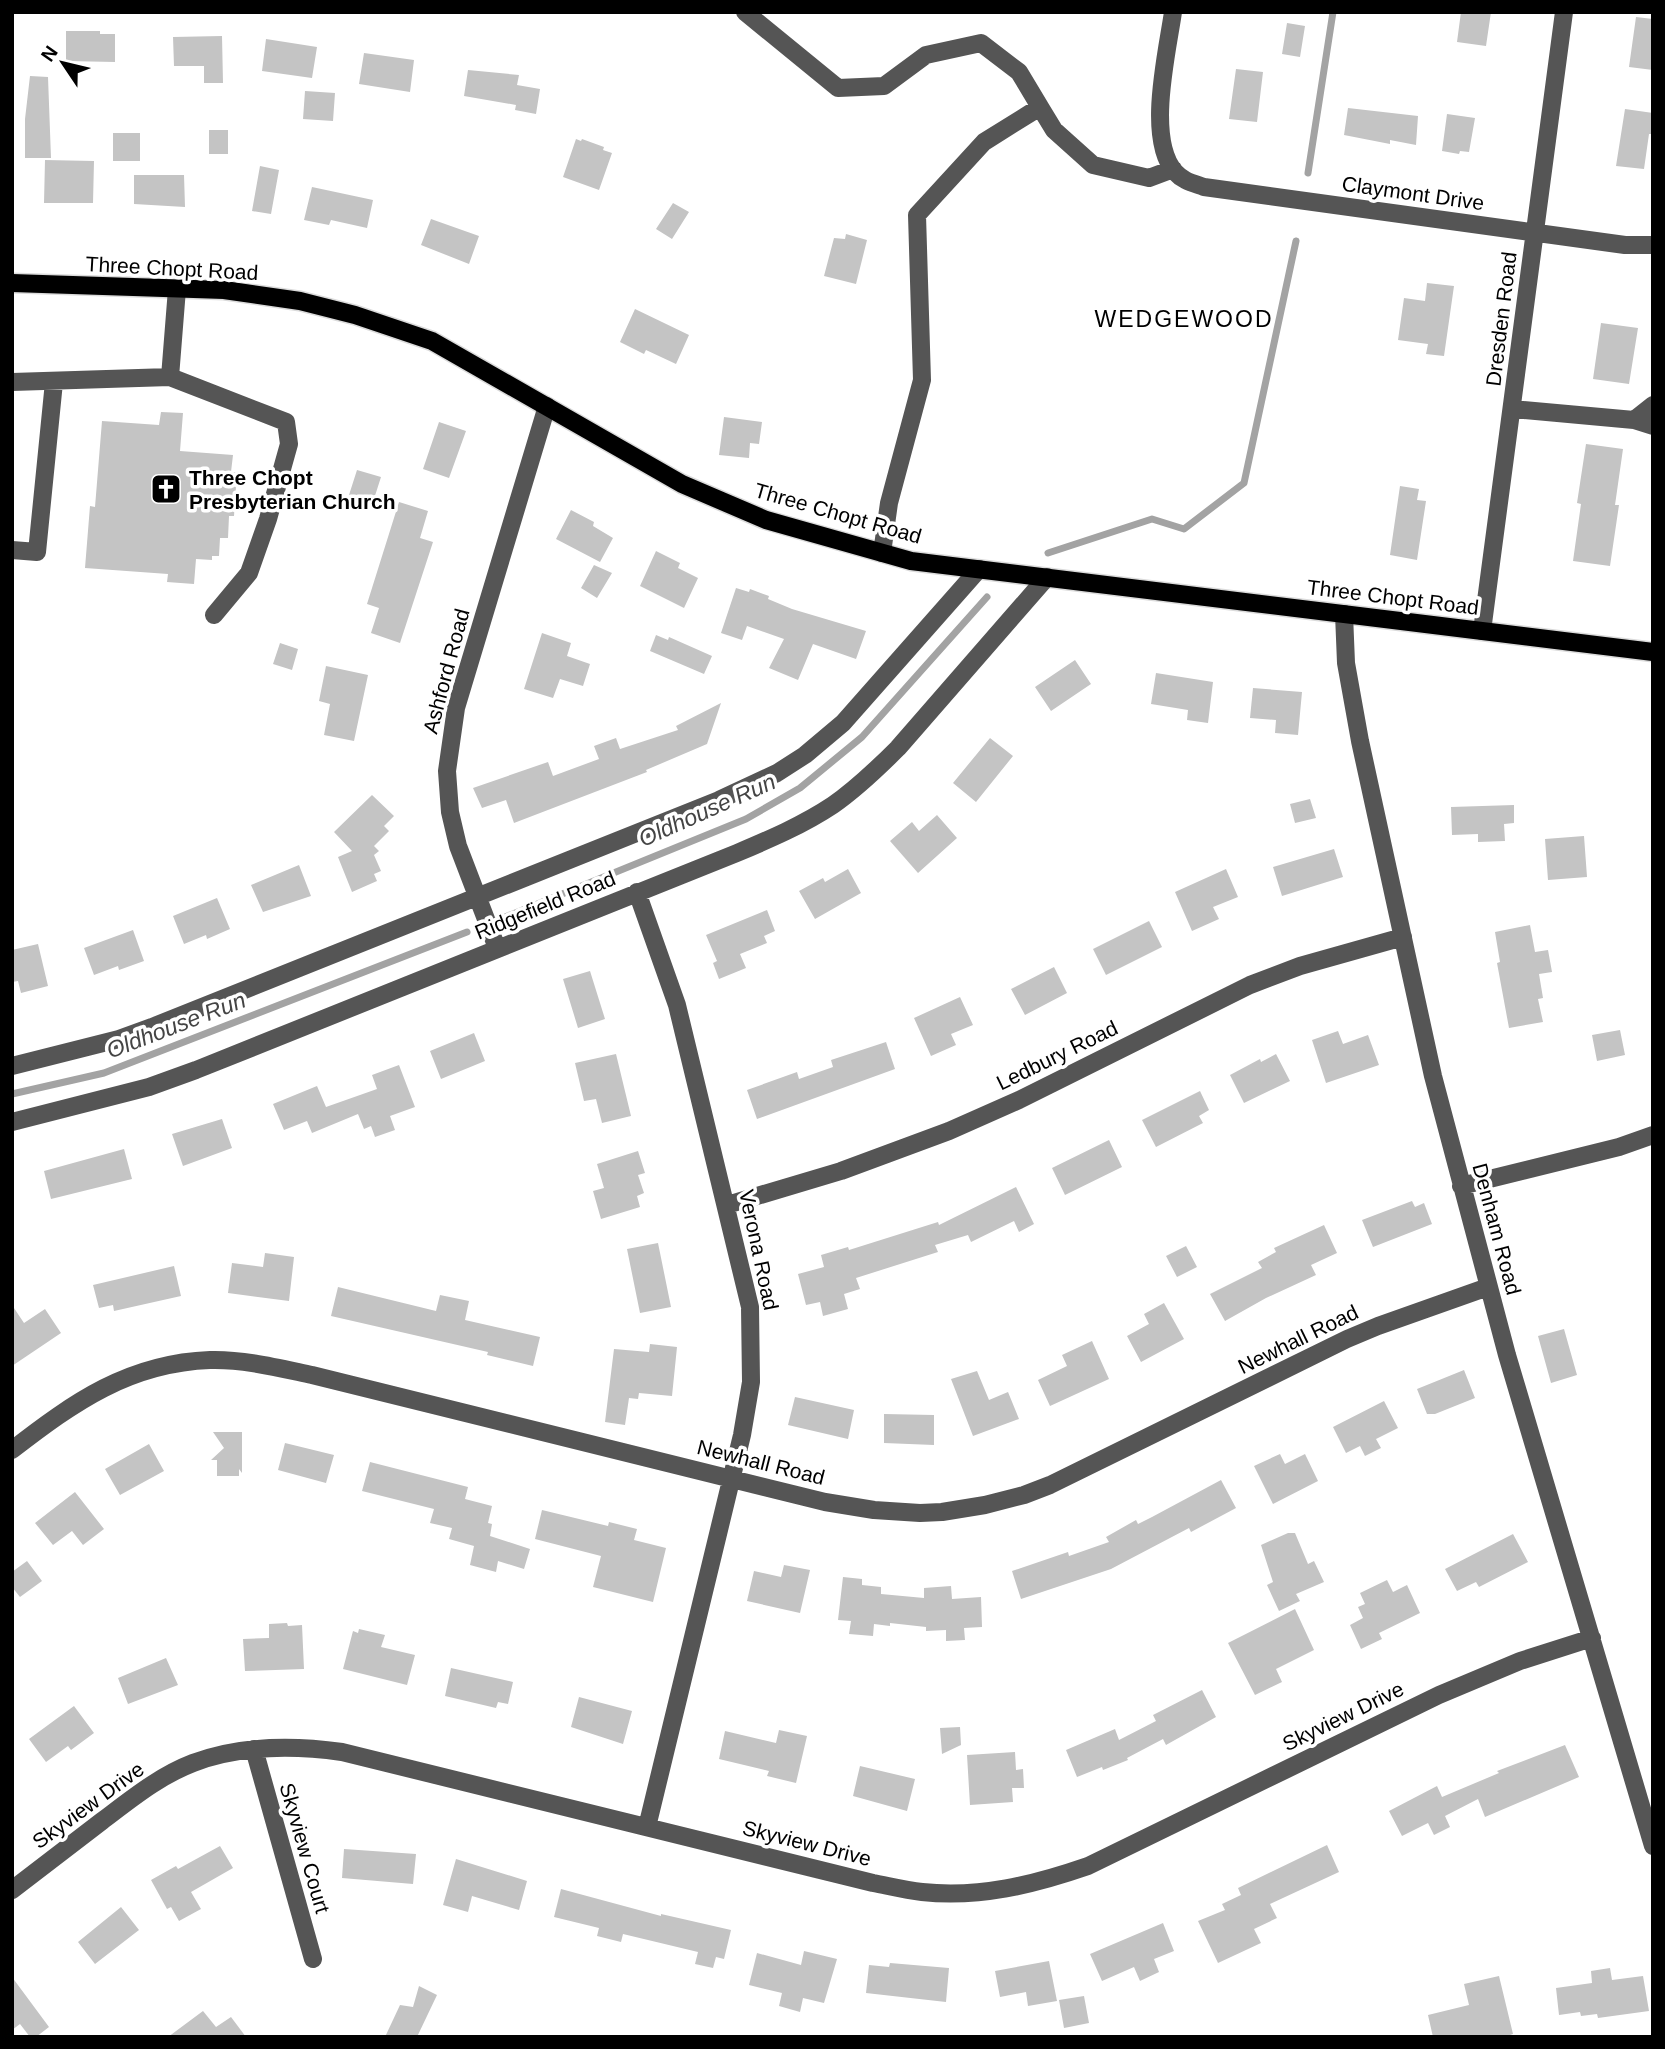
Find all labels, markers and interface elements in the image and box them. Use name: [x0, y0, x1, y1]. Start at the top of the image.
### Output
north arrow: [28, 28, 98, 98]
text: N: [37, 42, 62, 65]
street label: Claymont Drive: [1340, 172, 1486, 214]
street label: Dresden Road: [1481, 250, 1521, 388]
street label: Three Chopt Road: [85, 252, 259, 284]
district label: WEDGEWOOD: [1095, 306, 1274, 332]
place label: Three Chopt Presbyterian Church: [189, 466, 396, 513]
church icon: Three Chopt Presbyterian Church: [149, 472, 183, 506]
street label: Three Chopt Road: [752, 478, 924, 548]
street label: Three Chopt Road: [1306, 575, 1480, 619]
street label: Ashford Road: [418, 606, 474, 736]
water label: Oldhouse Run: [635, 768, 779, 852]
street label: Ridgefield Road: [471, 866, 619, 944]
water label: Oldhouse Run: [103, 987, 249, 1063]
street label: Ledbury Road: [993, 1016, 1121, 1094]
street label: Denham Road: [1468, 1161, 1526, 1297]
street label: Verona Road: [735, 1188, 783, 1312]
street label: Newhall Road: [1234, 1300, 1362, 1378]
street label: Newhall Road: [695, 1435, 827, 1489]
street label: Skyview Drive: [1279, 1677, 1407, 1755]
street label: Skyview Drive: [28, 1757, 148, 1853]
street label: Skyview Court: [275, 1780, 335, 1916]
street label: Skyview Drive: [740, 1816, 874, 1870]

